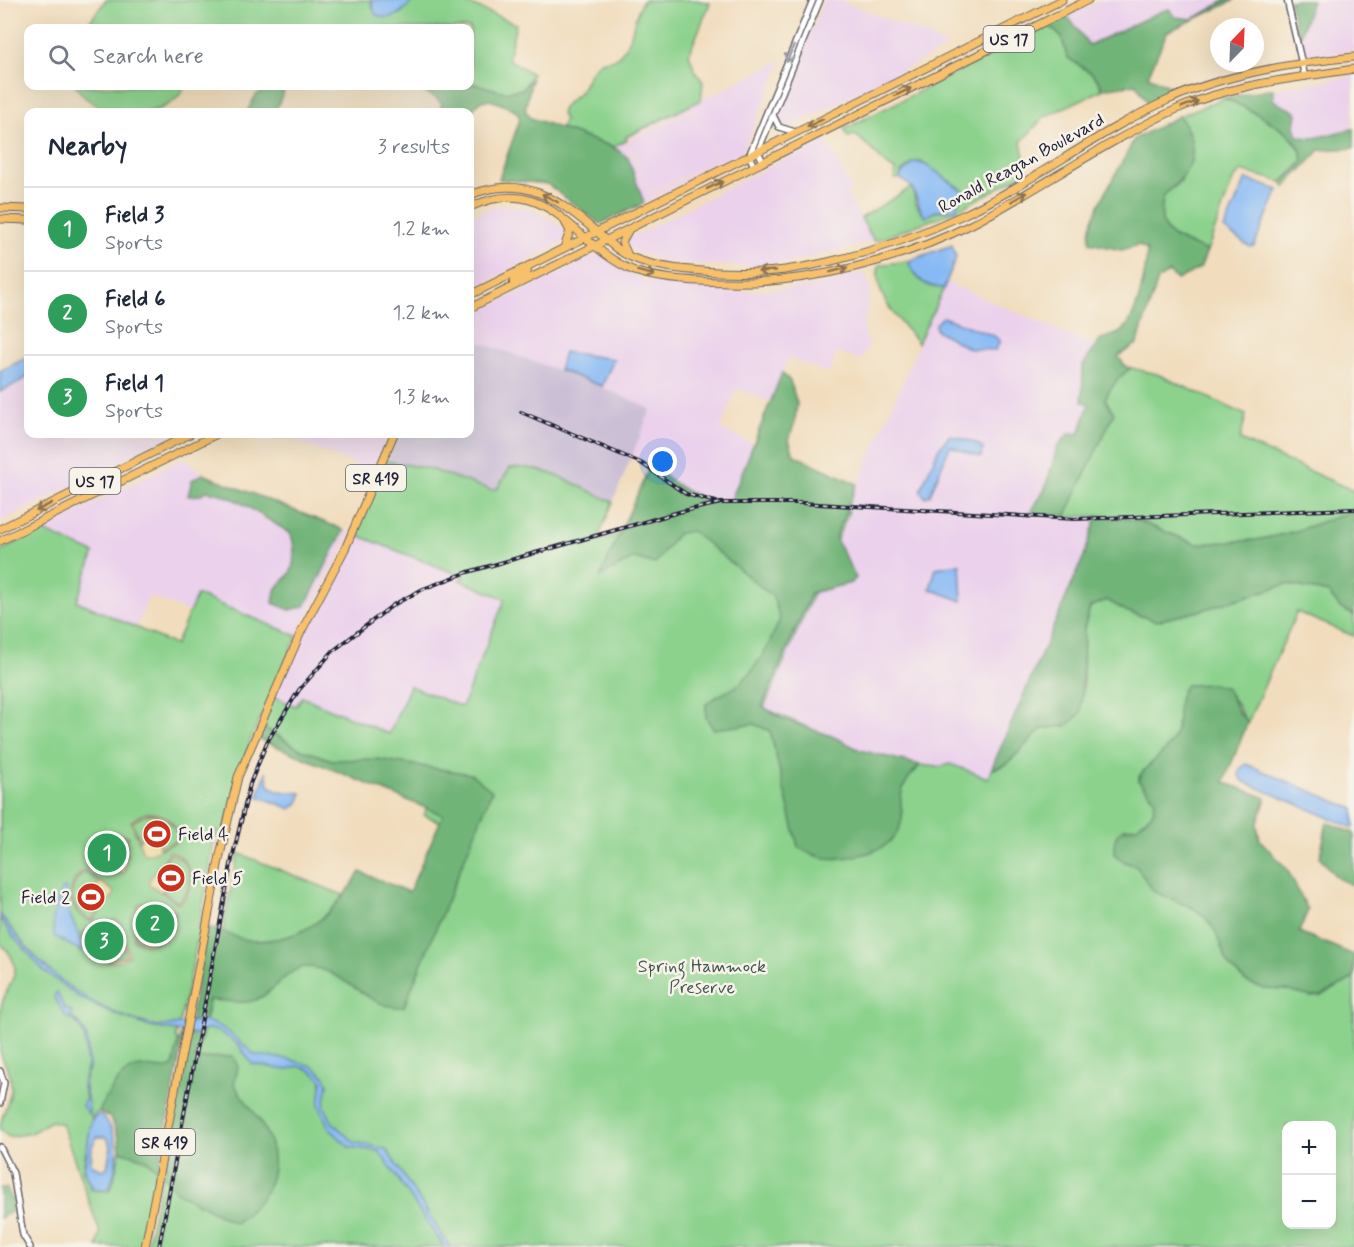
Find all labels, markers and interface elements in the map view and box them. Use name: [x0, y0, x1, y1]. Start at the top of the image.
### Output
north arrow: [1210, 18, 1264, 72]
search box: [24, 24, 474, 90]
road number: US 17: [984, 26, 1034, 52]
icon: search: [45, 41, 78, 74]
text: Search here: [93, 43, 204, 71]
one-way arrow: [784, 45, 795, 63]
one-way arrow: [894, 86, 911, 98]
one-way arrow: [1180, 97, 1199, 108]
street label: Ronald Reagan Boulevard: [934, 108, 1109, 220]
one-way arrow: [807, 117, 824, 129]
text: Nearby: [48, 130, 127, 164]
text: 3 results: [378, 134, 450, 161]
one-way arrow: [706, 179, 724, 191]
one-way arrow: [1010, 191, 1027, 203]
one-way arrow: [541, 192, 559, 203]
text: Field 3: [105, 202, 164, 230]
text: 1: [63, 216, 72, 243]
text: 1.2 km: [393, 216, 450, 243]
text: Sports: [105, 230, 163, 257]
one-way arrow: [829, 264, 848, 276]
one-way arrow: [757, 266, 777, 277]
one-way arrow: [636, 268, 655, 280]
text: Field 6: [105, 286, 165, 314]
text: 2: [63, 300, 72, 327]
text: 1.2 km: [393, 300, 450, 327]
text: Sports: [105, 314, 163, 341]
text: Field 1: [105, 370, 164, 398]
text: 3: [63, 384, 72, 411]
text: 1.3 km: [393, 384, 450, 411]
text: Sports: [105, 398, 163, 425]
your location: [648, 447, 677, 476]
road number: SR 419: [346, 465, 406, 491]
road number: US 17: [70, 468, 121, 494]
one-way arrow: [36, 501, 54, 513]
sports icon: Field 4: [141, 818, 173, 850]
place label: Field 4: [178, 823, 229, 847]
pin: 1: [88, 830, 126, 876]
sports icon: Field 5: [155, 862, 187, 894]
place label: Field 5: [192, 867, 243, 891]
sports icon: Field 2: [75, 881, 107, 913]
place label: Field 2: [21, 886, 70, 910]
pin: 2: [136, 902, 174, 946]
pin: 3: [84, 918, 124, 964]
park label: Spring Hammock Preserve: [638, 955, 766, 1000]
map controls: [1282, 1121, 1336, 1229]
button: +: [1282, 1121, 1336, 1175]
road number: SR 419: [135, 1129, 195, 1155]
button: −: [1282, 1175, 1336, 1229]

